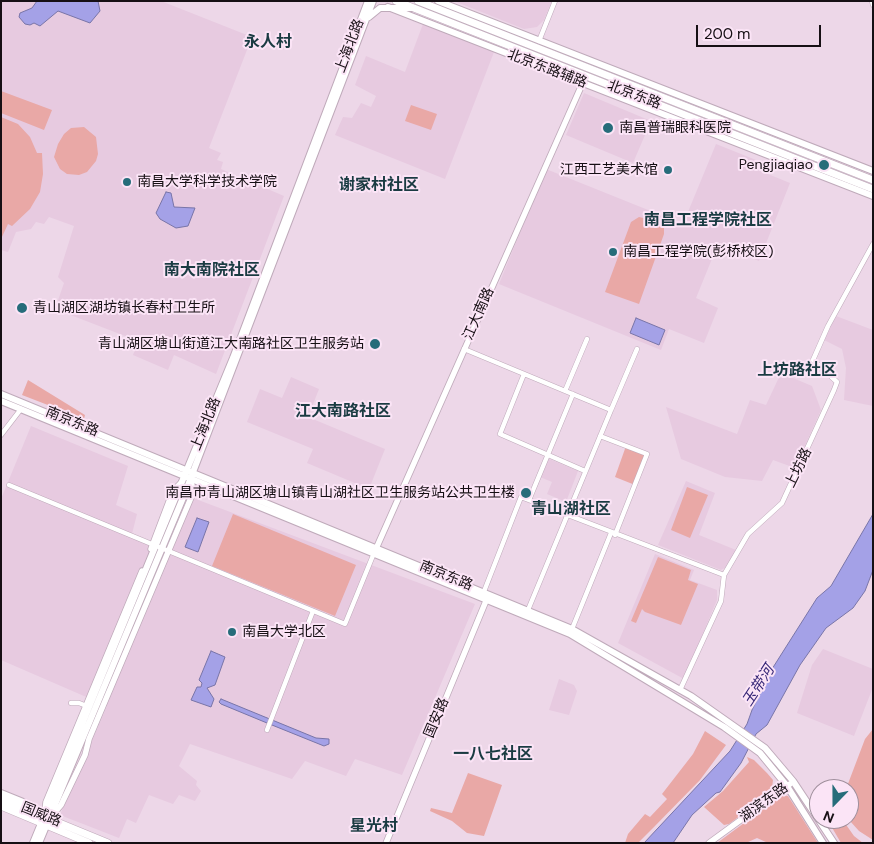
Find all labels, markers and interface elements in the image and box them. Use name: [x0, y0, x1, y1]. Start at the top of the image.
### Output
scale bar: [699, 15, 824, 47]
street label: 上海北路: [332, 17, 368, 75]
text: 200 m: [704, 24, 750, 44]
district label: 永人村: [244, 33, 292, 53]
street label: 北京东路辅路: [505, 46, 589, 92]
street label: 北京东路: [605, 77, 663, 113]
place label: 南昌普瑞眼科医院: [619, 120, 731, 136]
marker: 南昌普瑞眼科医院: [601, 121, 615, 135]
place label: Pengjiaqiao: [739, 157, 813, 173]
marker: Pengjiaqiao: [817, 158, 831, 172]
place label: 江西工艺美术馆: [560, 162, 658, 178]
marker: 江西工艺美术馆: [662, 164, 674, 176]
place label: 南昌大学科学技术学院: [137, 174, 277, 190]
marker: 南昌大学科学技术学院: [121, 176, 133, 188]
district label: 谢家村社区: [339, 176, 419, 196]
district label: 南昌工程学院社区: [644, 211, 772, 231]
place label: 南昌工程学院(彭桥校区): [623, 244, 773, 260]
marker: 南昌工程学院(彭桥校区): [607, 246, 619, 258]
district label: 南大南院社区: [164, 261, 260, 281]
street label: 江大南路: [460, 285, 498, 343]
place label: 青山湖区湖坊镇长春村卫生所: [33, 300, 215, 316]
marker: 青山湖区湖坊镇长春村卫生所: [15, 301, 29, 315]
place label: 青山湖区塘山街道江大南路社区卫生服务站: [98, 336, 364, 352]
marker: 青山湖区塘山街道江大南路社区卫生服务站: [368, 337, 382, 351]
district label: 上坊路社区: [757, 361, 837, 381]
street label: 上海北路: [188, 395, 224, 453]
district label: 江大南路社区: [295, 402, 391, 422]
street label: 南京东路: [43, 404, 101, 440]
street label: 上坊路: [782, 445, 816, 491]
place label: 南昌市青山湖区塘山镇青山湖社区卫生服务站公共卫生楼: [165, 485, 515, 501]
marker: 南昌市青山湖区塘山镇青山湖社区卫生服务站公共卫生楼: [519, 486, 533, 500]
district label: 青山湖社区: [531, 500, 611, 520]
street label: 南京东路: [417, 558, 475, 594]
place label: 南昌大学北区: [242, 624, 326, 640]
marker: 南昌大学北区: [226, 626, 238, 638]
water label: 玉带河: [739, 662, 779, 710]
street label: 国安路: [421, 695, 453, 741]
district label: 一八七社区: [453, 745, 533, 765]
north arrow: [809, 779, 859, 829]
street label: 湖滨东路: [736, 780, 792, 826]
street label: 国威路: [18, 799, 64, 831]
text: N: [821, 807, 837, 827]
district label: 星光村: [350, 817, 398, 837]

